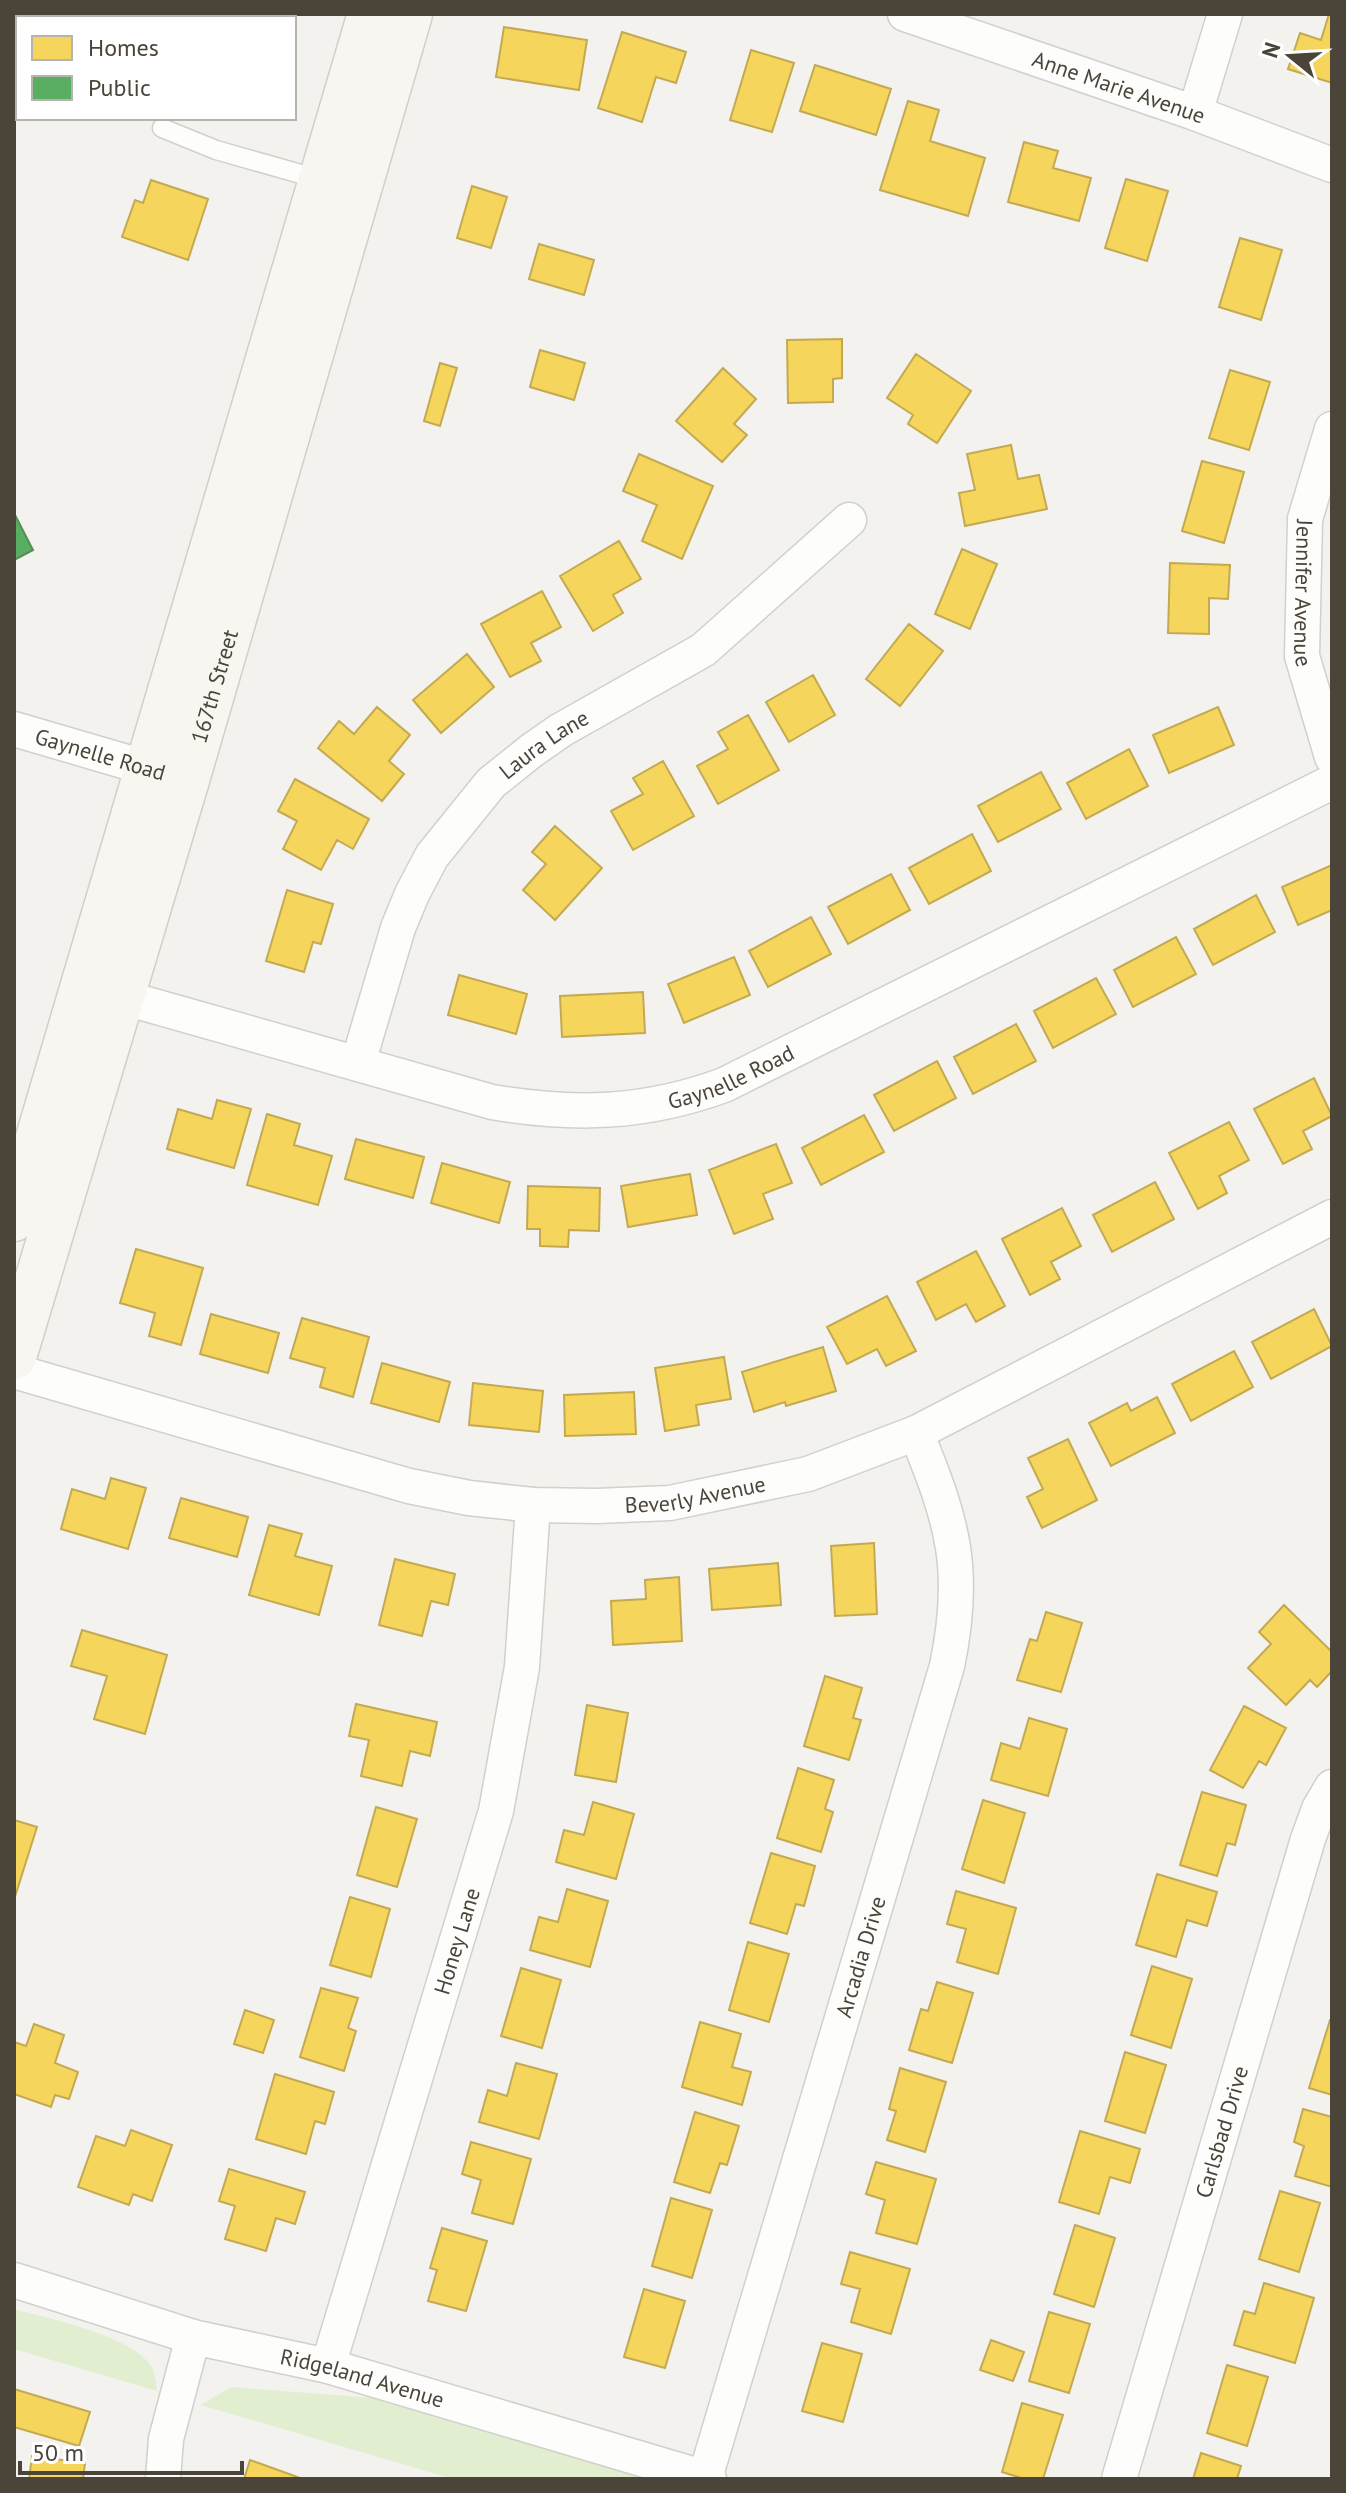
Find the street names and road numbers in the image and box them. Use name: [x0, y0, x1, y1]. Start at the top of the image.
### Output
street label: Anne Marie Avenue: [1029, 45, 1209, 130]
street label: Jennifer Avenue: [1288, 518, 1319, 670]
street label: 167th Street: [184, 626, 244, 746]
street label: Laura Lane: [493, 703, 593, 785]
street label: Gaynelle Road: [32, 722, 169, 787]
street label: Gaynelle Road: [665, 1038, 799, 1115]
street label: Beverly Avenue: [624, 1469, 768, 1519]
street label: Honey Lane: [427, 1884, 486, 1998]
street label: Arcadia Drive: [829, 1893, 892, 2021]
street label: Carlsbad Drive: [1189, 2063, 1254, 2201]
street label: Ridgeland Avenue: [278, 2342, 448, 2414]

